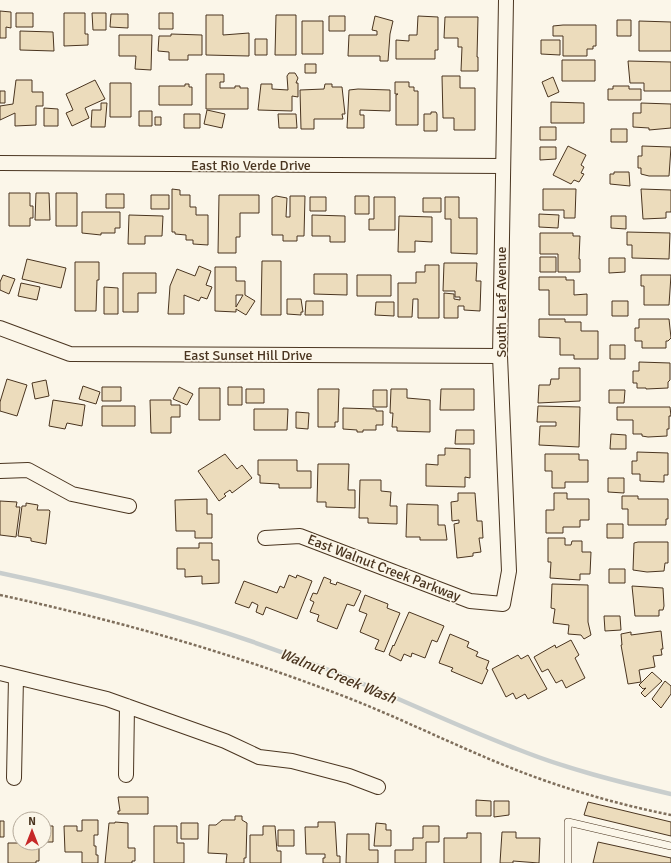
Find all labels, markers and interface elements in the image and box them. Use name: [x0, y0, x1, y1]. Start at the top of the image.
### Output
street label: East Rio Verde Drive: [191, 157, 311, 174]
street label: South Leaf Avenue: [493, 247, 510, 357]
street label: East Sunset Hill Drive: [184, 347, 312, 364]
street label: East Walnut Creek Parkway: [305, 531, 463, 605]
water label: Walnut Creek Wash: [277, 644, 400, 708]
north arrow: [12, 811, 52, 851]
text: N: [28, 815, 36, 828]

